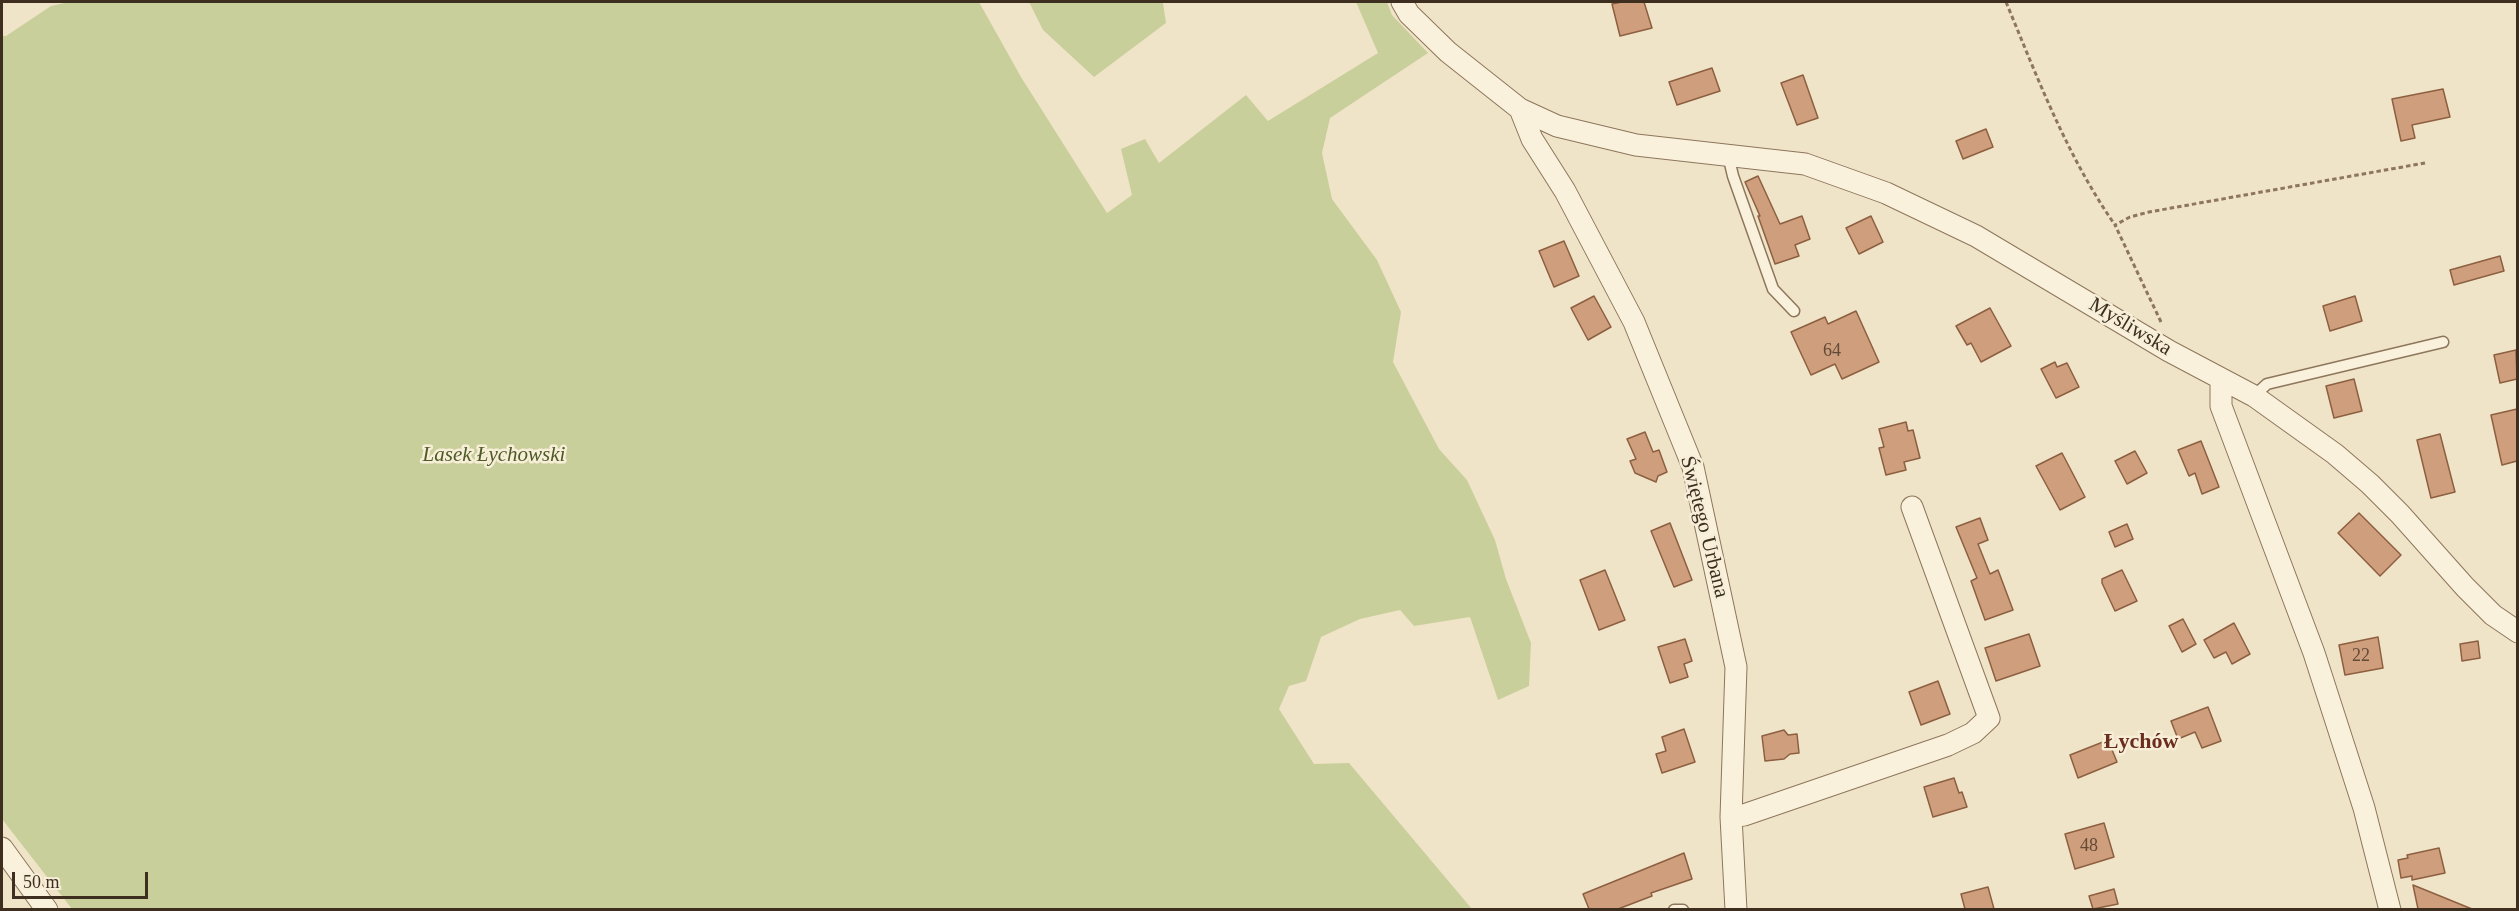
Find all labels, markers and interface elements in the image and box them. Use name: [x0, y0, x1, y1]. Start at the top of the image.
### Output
street label: Myśliwska: [2084, 292, 2176, 362]
house number: 64: [1823, 340, 1841, 362]
park label: Lasek Łychowski: [423, 442, 565, 468]
street label: Świętego Urbana: [1674, 454, 1734, 600]
house number: 22: [2352, 645, 2370, 667]
district label: Łychów: [2104, 729, 2178, 755]
house number: 48: [2080, 835, 2098, 857]
scale bar: [15, 860, 152, 898]
text: 50 m: [23, 872, 60, 892]

